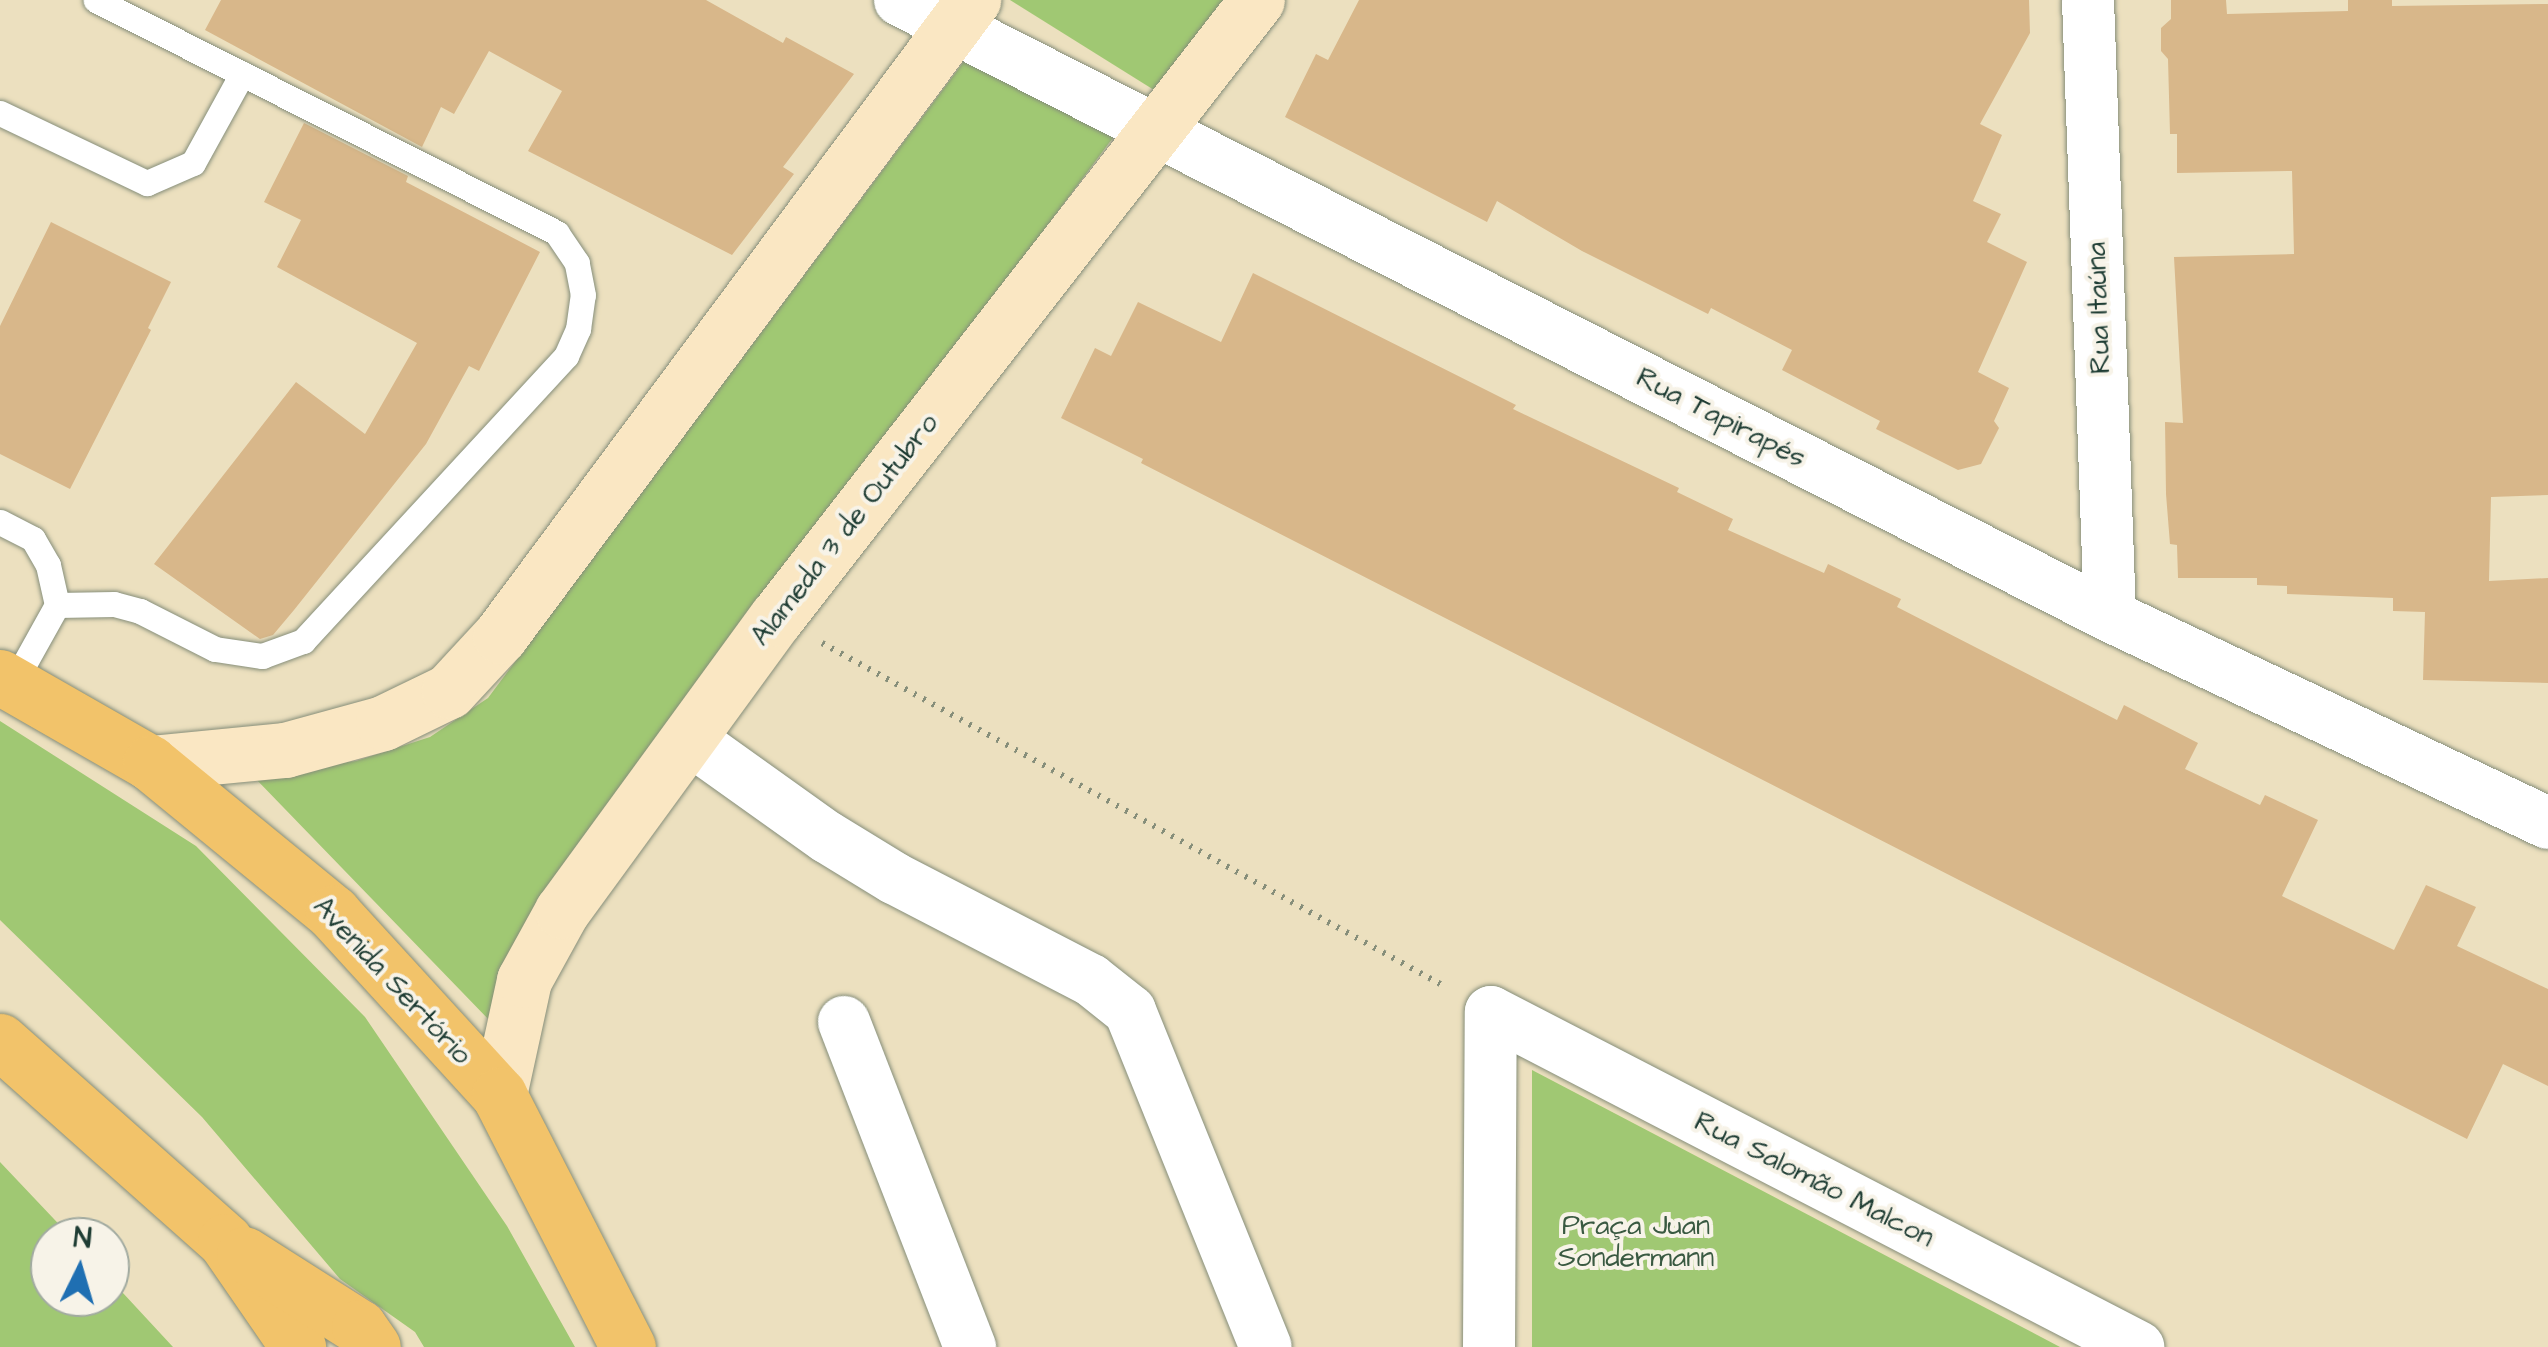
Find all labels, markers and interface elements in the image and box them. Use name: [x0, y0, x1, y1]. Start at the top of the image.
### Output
street label: Rua Itaúna: [2080, 242, 2118, 374]
street label: Rua Tapirapés: [1631, 361, 1811, 475]
street label: Alameda 3 de Outubro: [744, 407, 946, 653]
street label: Avenida Sertório: [306, 890, 478, 1072]
street label: Rua Salomão Malcon: [1689, 1105, 1939, 1255]
park label: Praça Juan Sondermann: [1558, 1209, 1714, 1275]
north arrow: [30, 1217, 130, 1317]
text: N: [72, 1218, 93, 1259]

